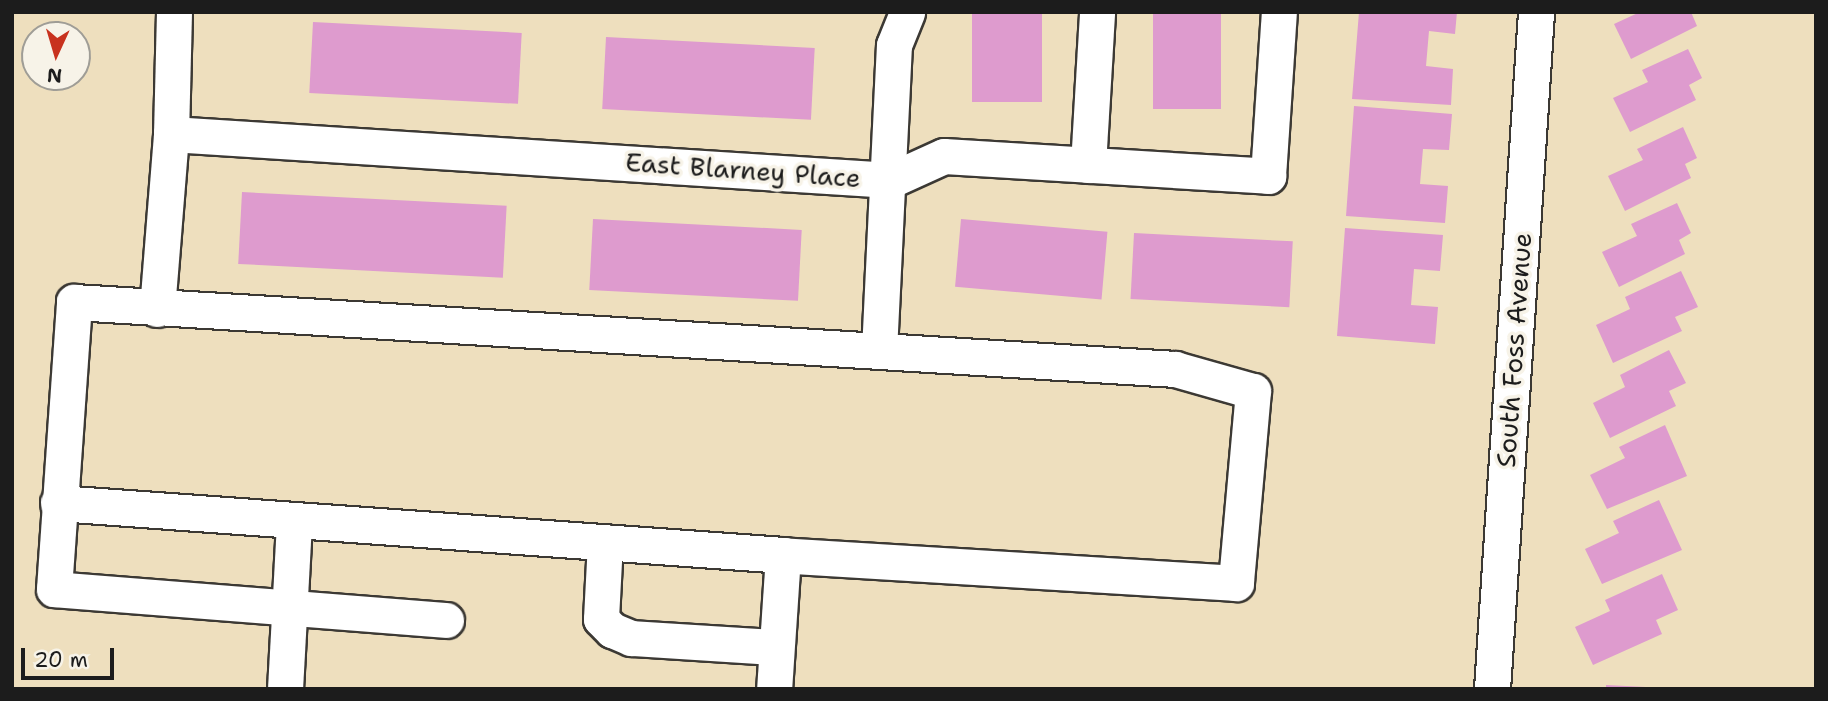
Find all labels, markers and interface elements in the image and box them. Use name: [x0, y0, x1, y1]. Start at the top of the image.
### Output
north arrow: [21, 21, 91, 91]
text: N: [46, 62, 63, 88]
street label: East Blarney Place: [624, 146, 862, 194]
street label: South Foss Avenue: [1490, 231, 1538, 469]
scale bar: [24, 634, 117, 678]
text: 20 m: [34, 646, 88, 674]

